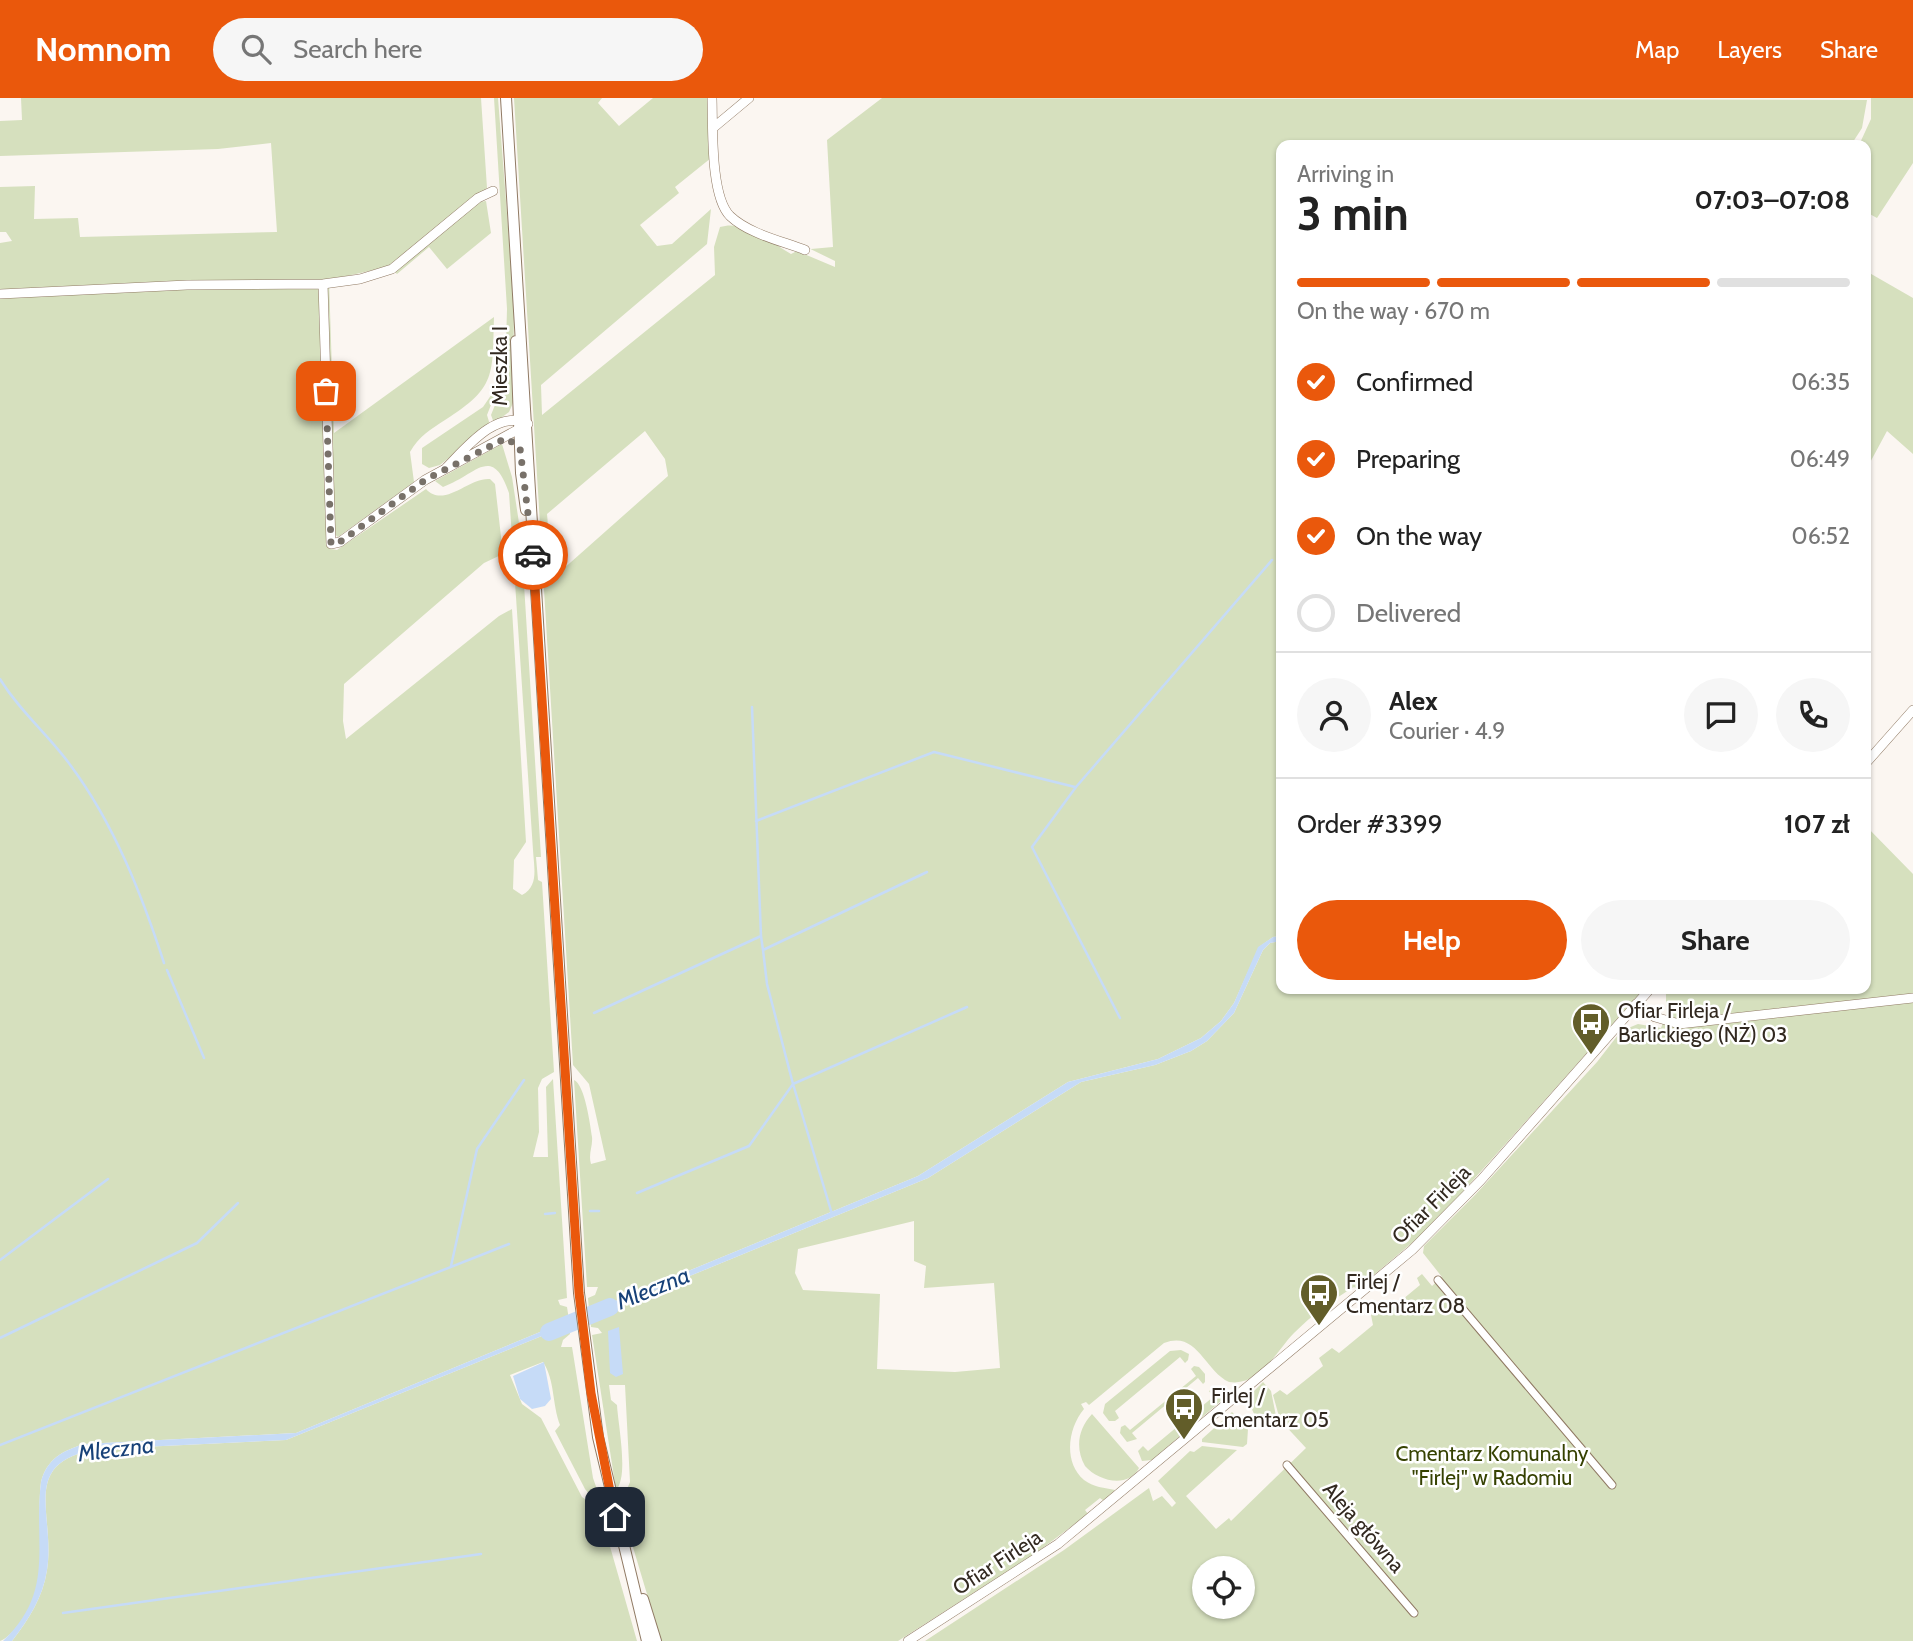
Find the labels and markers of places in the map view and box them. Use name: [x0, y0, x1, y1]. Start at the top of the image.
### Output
pin: [296, 361, 356, 421]
place label: Ofiar Firleja / Barlickiego (NŻ) 03: [1618, 998, 1787, 1047]
bus stop icon: Ofiar Firleja / Barlickiego (NŻ) 03: [1570, 1001, 1612, 1056]
place label: Firlej / Cmentarz 08: [1346, 1269, 1465, 1318]
bus stop icon: Firlej / Cmentarz 08: [1298, 1272, 1340, 1327]
place label: Firlej / Cmentarz 05: [1211, 1383, 1329, 1432]
bus stop icon: Firlej / Cmentarz 05: [1163, 1386, 1205, 1441]
pin: [585, 1487, 645, 1547]

